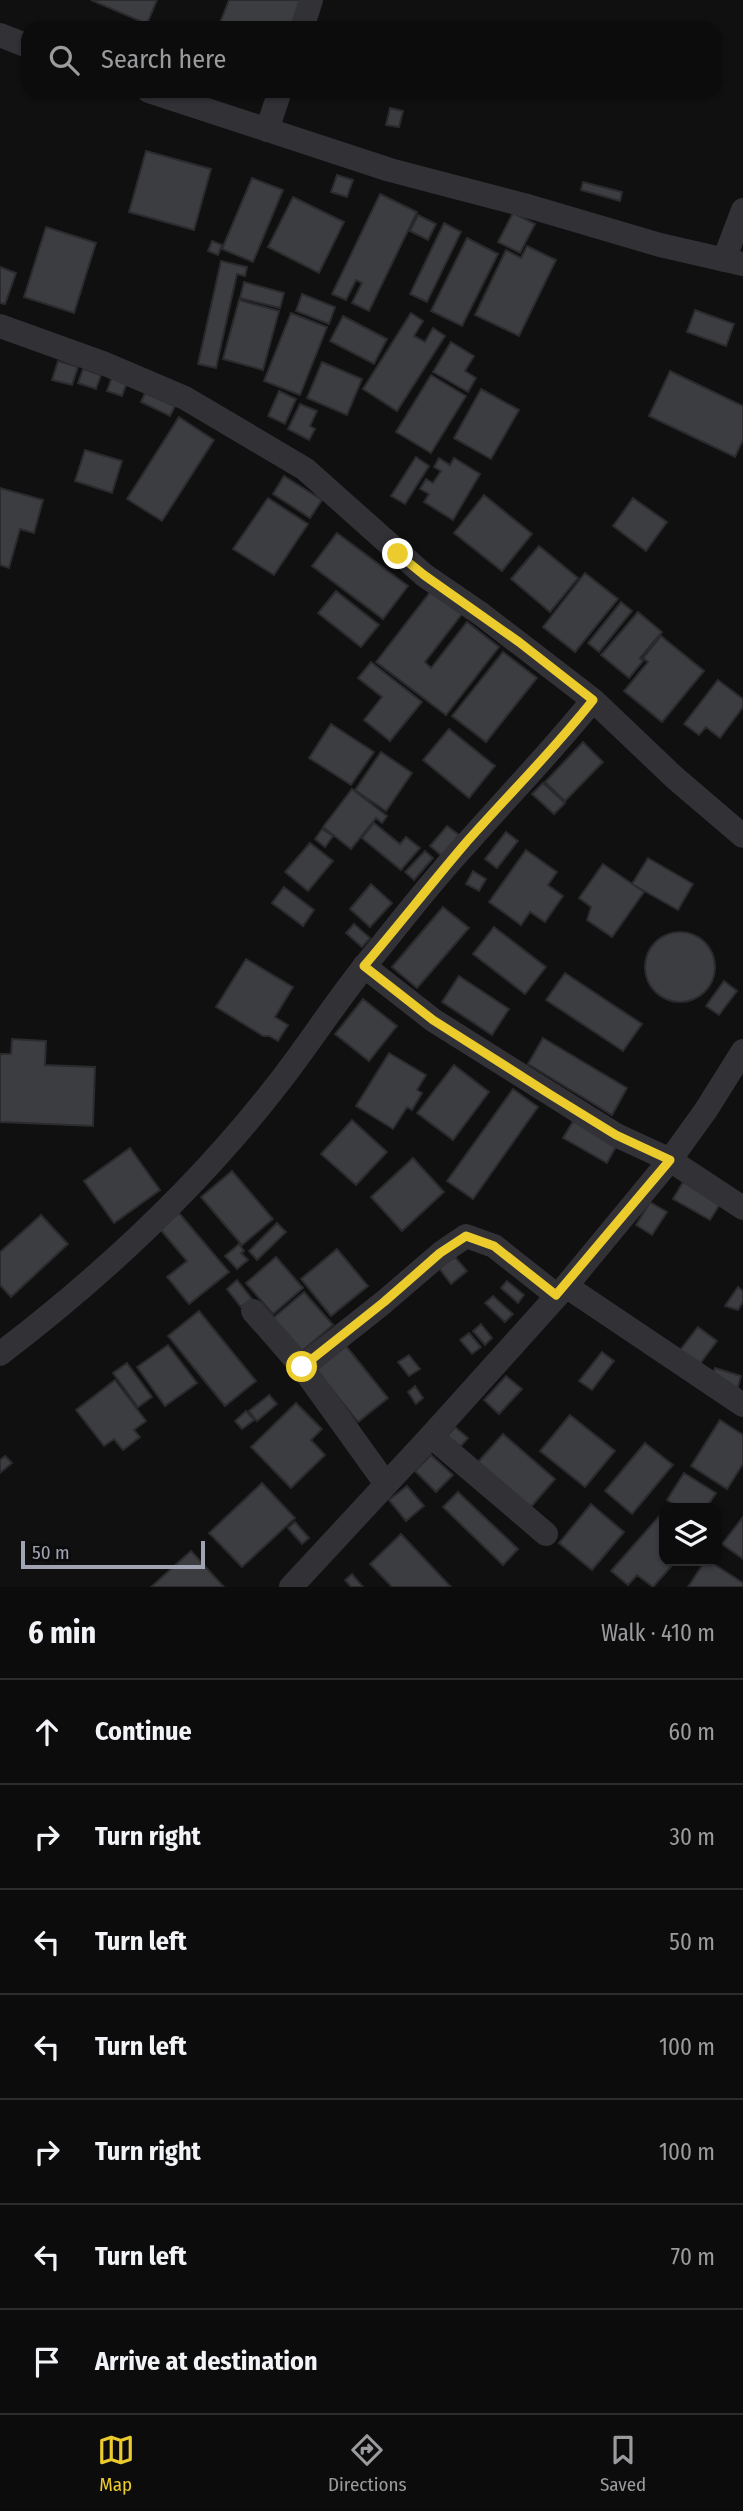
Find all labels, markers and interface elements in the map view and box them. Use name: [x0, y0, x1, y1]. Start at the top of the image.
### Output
search box: [21, 21, 722, 98]
icon: search: [45, 41, 83, 79]
text: Search here: [101, 44, 226, 75]
route end: [382, 538, 413, 569]
route start: [286, 1351, 317, 1382]
map controls: [659, 1503, 722, 1566]
button: layers: [659, 1503, 722, 1566]
scale bar: [21, 1538, 205, 1570]
text: 50 m: [32, 1541, 70, 1564]
text: 6 min: [28, 1615, 96, 1651]
text: Walk · 410 m: [601, 1619, 715, 1647]
icon: ahead: [28, 1713, 66, 1751]
text: Continue: [95, 1716, 192, 1747]
text: 60 m: [669, 1718, 715, 1746]
icon: right: [28, 1818, 66, 1856]
text: Turn right: [95, 1821, 201, 1852]
text: 30 m: [670, 1823, 715, 1851]
icon: left: [28, 1923, 66, 1961]
text: Turn left: [95, 1926, 187, 1957]
text: 50 m: [669, 1928, 715, 1956]
icon: left: [28, 2028, 66, 2066]
text: Turn left: [95, 2031, 187, 2062]
text: 100 m: [659, 2033, 715, 2061]
icon: right: [28, 2133, 66, 2171]
text: Turn right: [95, 2136, 201, 2167]
text: 100 m: [659, 2138, 715, 2166]
icon: left: [28, 2238, 66, 2276]
text: Turn left: [95, 2241, 187, 2272]
text: 70 m: [671, 2243, 715, 2271]
icon: arrive: [28, 2343, 66, 2381]
text: Arrive at destination: [95, 2346, 318, 2377]
tab: Map: [97, 2431, 135, 2496]
tab: Directions: [328, 2431, 407, 2496]
tab: Saved: [600, 2431, 646, 2496]

